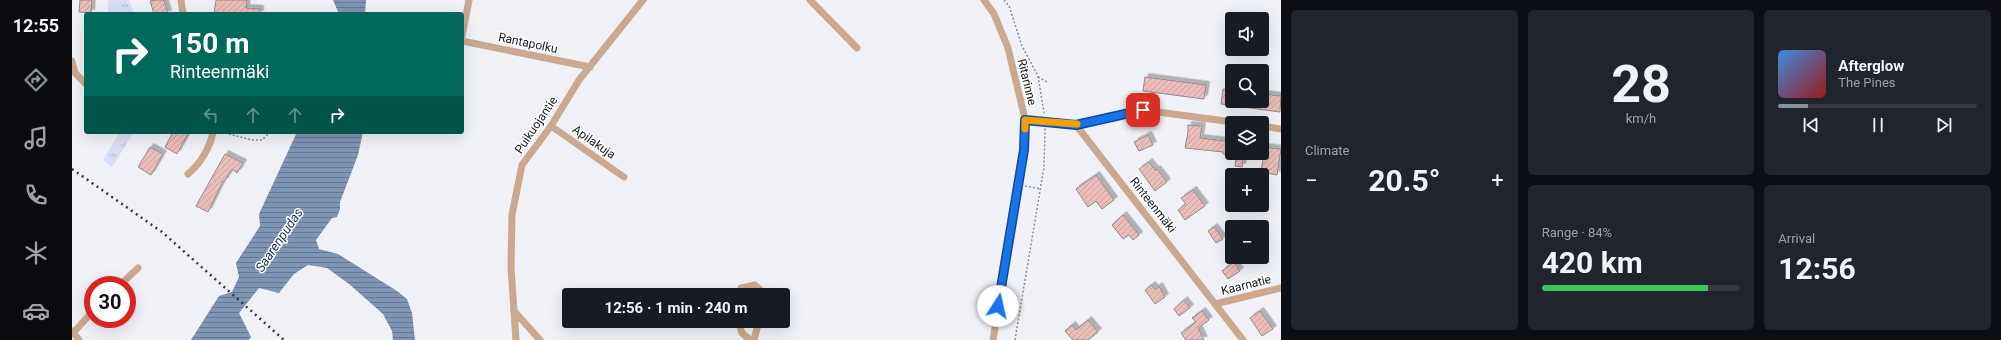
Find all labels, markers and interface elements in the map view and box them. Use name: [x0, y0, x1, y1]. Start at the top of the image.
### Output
map controls: [1225, 12, 1269, 264]
button: sound: [1225, 12, 1269, 56]
text: 12:55: [13, 15, 59, 36]
text: 150 m: [170, 27, 249, 60]
icon: right: [104, 28, 156, 80]
street label: Rantapolku: [497, 30, 559, 56]
text: 28: [1611, 54, 1671, 115]
street label: Ritarinne: [1014, 57, 1040, 107]
text: Afterglow: [1838, 57, 1904, 75]
text: Rinteenmäki: [170, 61, 269, 82]
button: search: [1225, 64, 1269, 108]
icon: directions: [22, 66, 50, 94]
text: The Pines: [1838, 75, 1896, 90]
pin: [1126, 93, 1160, 127]
street label: Puikuojantie: [512, 94, 560, 156]
icon: arrive: [1132, 99, 1154, 121]
icon: left: [200, 104, 222, 126]
icon: ahead: [242, 104, 264, 126]
icon: ahead: [284, 104, 306, 126]
icon: right: [326, 104, 348, 126]
text: km/h: [1626, 111, 1656, 126]
icon: previous: [1800, 114, 1822, 136]
icon: pause: [1867, 114, 1889, 136]
icon: next: [1933, 114, 1955, 136]
button: layers: [1225, 116, 1269, 160]
street label: Apilakuja: [570, 122, 618, 162]
icon: music: [22, 124, 50, 152]
text: Climate: [1305, 143, 1349, 158]
text: 20.5°: [1368, 163, 1440, 198]
button: +: [1225, 168, 1269, 212]
text: −: [1305, 168, 1318, 193]
text: +: [1491, 168, 1504, 193]
street label: Rinteenmäki: [1127, 175, 1179, 235]
icon: phone: [22, 181, 50, 209]
water label: Saarenpudas: [252, 205, 306, 275]
button: −: [1225, 220, 1269, 264]
text: Range · 84%: [1542, 225, 1612, 240]
text: Arrival: [1778, 231, 1815, 246]
icon: climate: [22, 239, 50, 267]
text: 420 km: [1542, 245, 1643, 280]
text: 12:56: [1778, 251, 1856, 286]
street label: Kaarnatie: [1220, 272, 1272, 298]
speed limit sign: 30: [84, 276, 136, 328]
position arrow: [977, 285, 1019, 327]
icon: car: [22, 297, 50, 325]
text: 12:56 · 1 min · 240 m: [605, 299, 747, 317]

